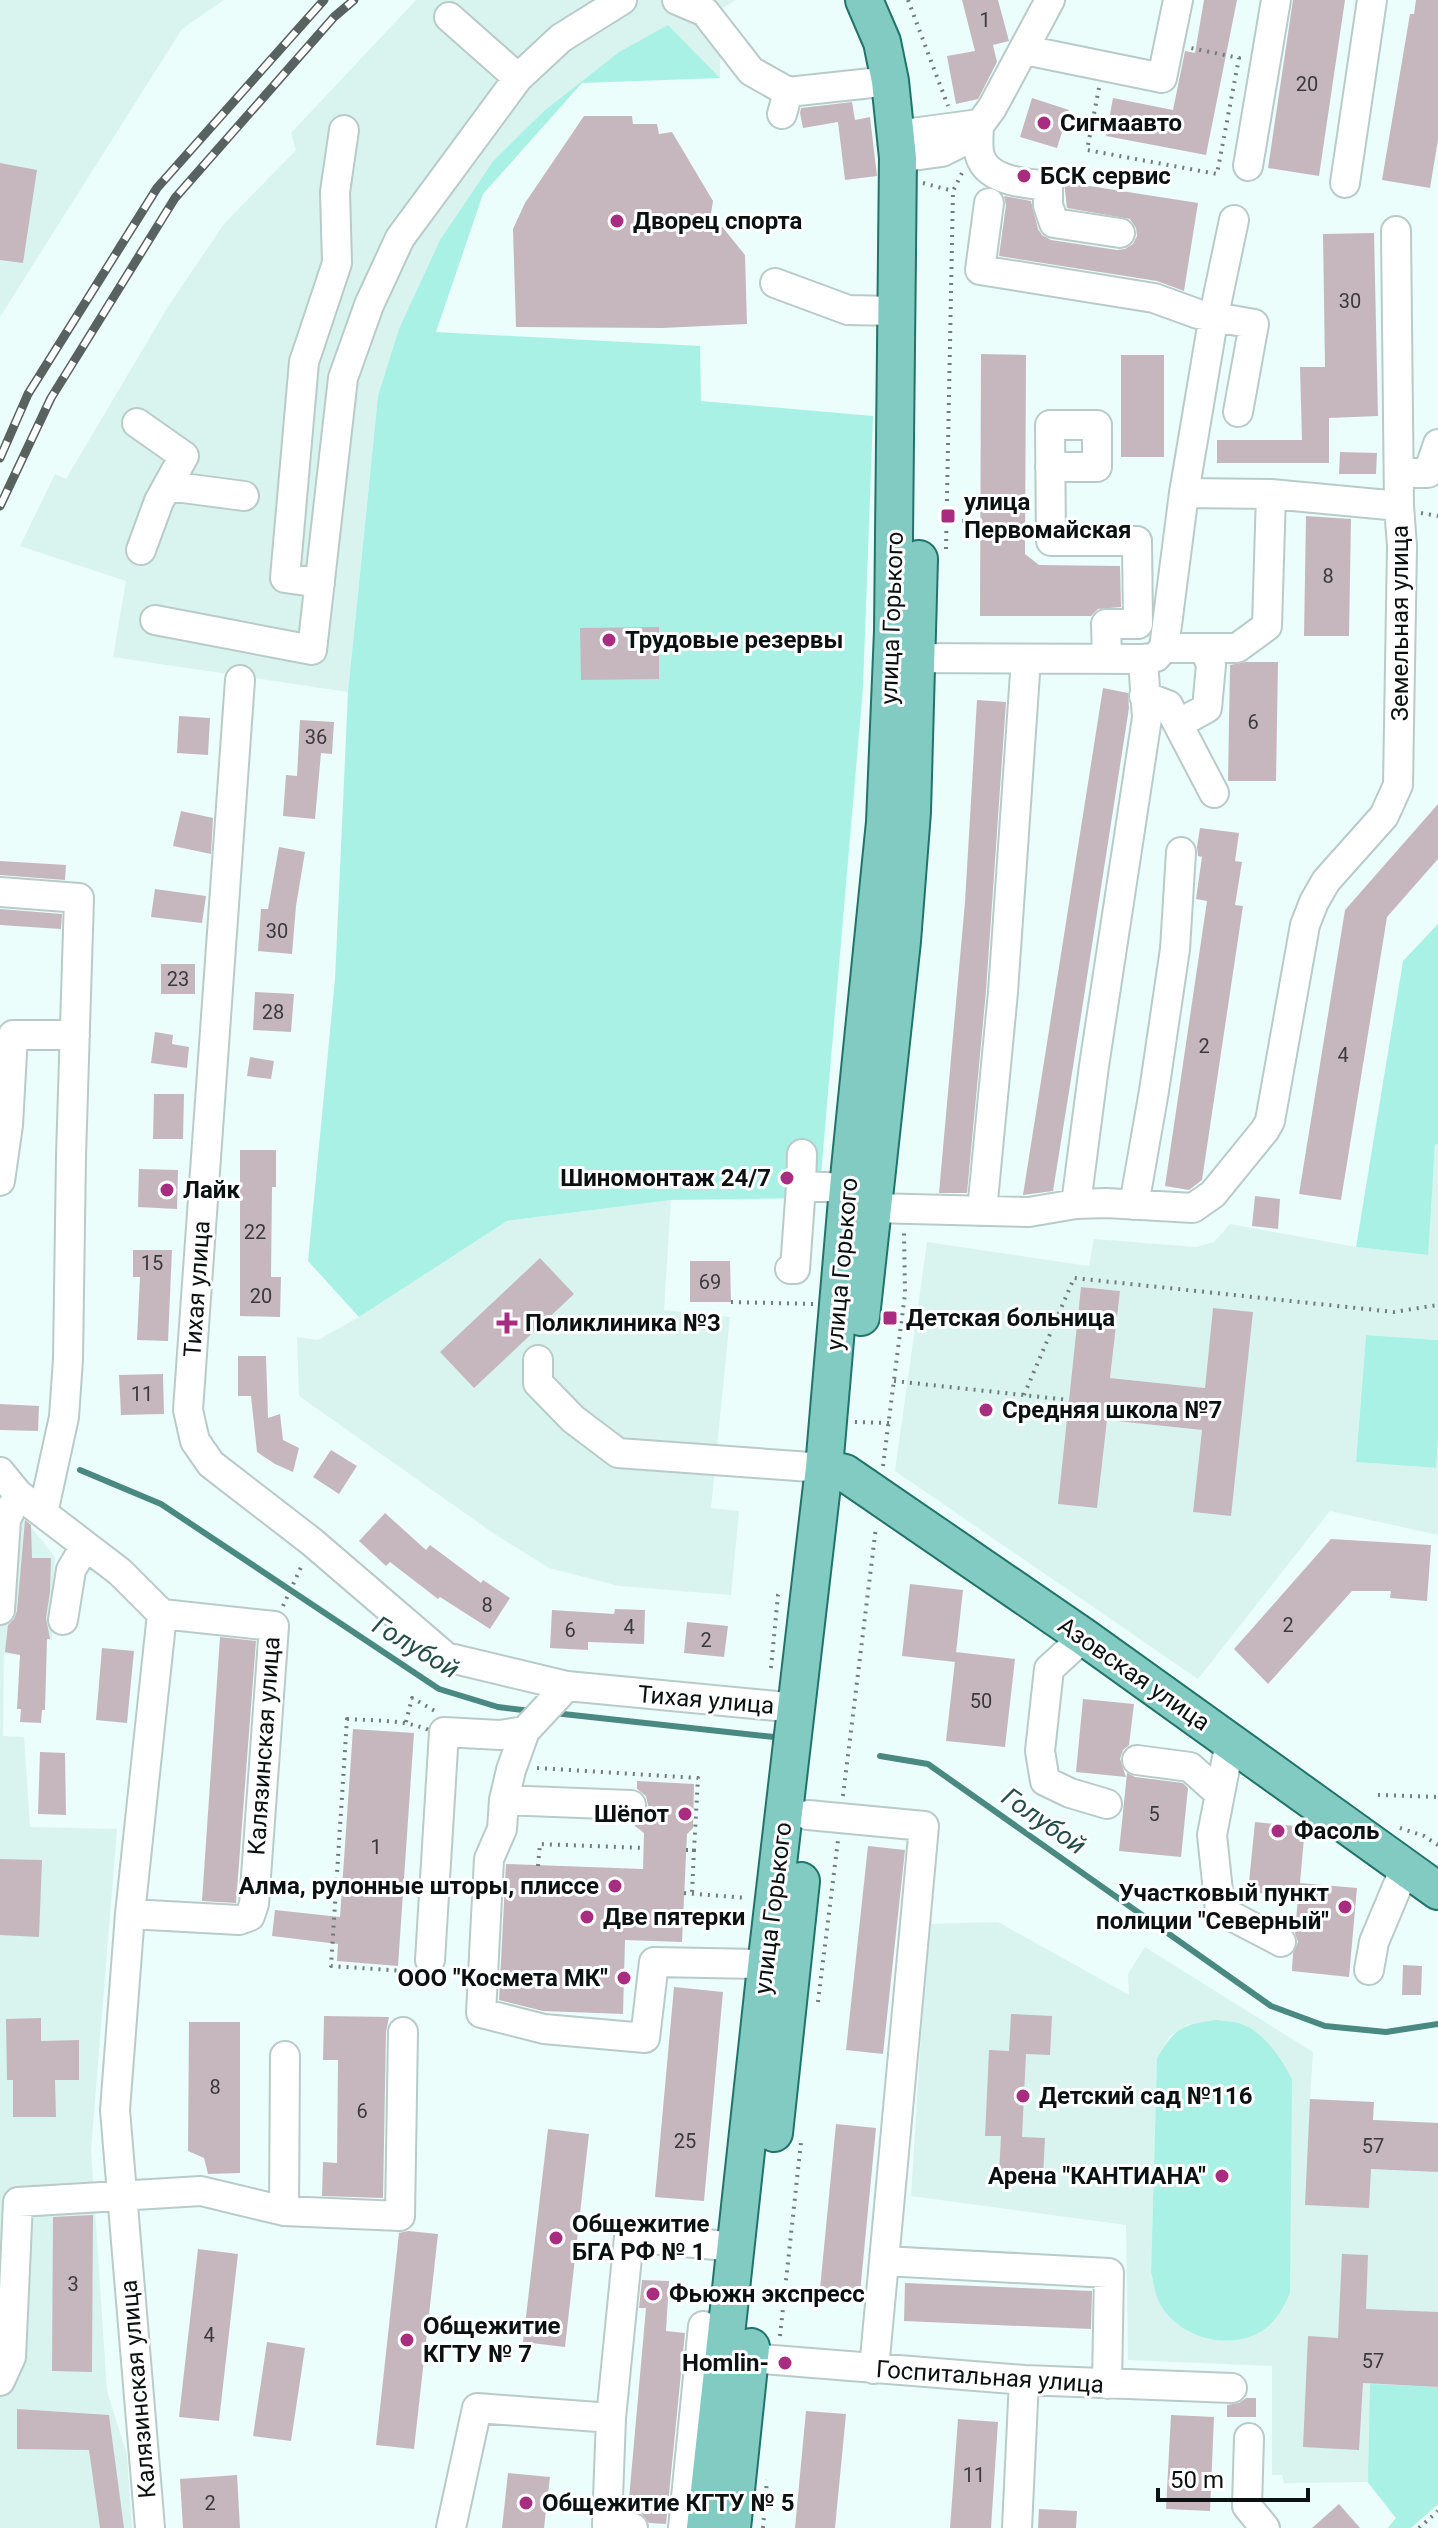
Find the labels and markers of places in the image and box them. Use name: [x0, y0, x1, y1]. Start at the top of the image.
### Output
place label: Сигмаавто: [1060, 109, 1182, 137]
marker: Сигмаавто: [1035, 114, 1053, 132]
place label: БСК сервис: [1040, 162, 1171, 190]
marker: БСК сервис: [1015, 167, 1033, 185]
place label: Дворец спорта: [633, 207, 803, 235]
marker: Дворец спорта: [608, 212, 626, 230]
place label: улица Первомайская: [964, 488, 1131, 544]
marker: улица Первомайская: [939, 507, 957, 525]
place label: Трудовые резервы: [625, 626, 843, 654]
marker: Трудовые резервы: [600, 631, 618, 649]
place label: Шиномонтаж 24/7: [560, 1164, 771, 1192]
marker: Шиномонтаж 24/7: [778, 1169, 796, 1187]
place label: Лайк: [183, 1176, 240, 1204]
marker: Лайк: [158, 1181, 176, 1199]
place label: Детская больница: [906, 1304, 1115, 1332]
place label: Поликлиника №3: [525, 1309, 721, 1337]
marker: Детская больница: [881, 1309, 899, 1327]
marker: Поликлиника №3: [496, 1312, 518, 1334]
place label: Средняя школа №7: [1002, 1396, 1222, 1424]
marker: Средняя школа №7: [977, 1401, 995, 1419]
place label: Шёпот: [594, 1800, 669, 1828]
marker: Шёпот: [676, 1805, 694, 1823]
place label: Фасоль: [1294, 1817, 1379, 1845]
marker: Фасоль: [1269, 1822, 1287, 1840]
place label: Алма, рулонные шторы, плиссе: [239, 1872, 599, 1900]
marker: Алма, рулонные шторы, плиссе: [606, 1877, 624, 1895]
place label: Участковый пункт полиции "Северный": [1096, 1879, 1329, 1935]
marker: Участковый пункт полиции "Северный": [1336, 1898, 1354, 1916]
place label: Две пятерки: [603, 1903, 745, 1931]
marker: Две пятерки: [578, 1908, 596, 1926]
place label: ООО "Космета МК": [397, 1964, 608, 1992]
marker: ООО "Космета МК": [615, 1969, 633, 1987]
place label: Детский сад №116: [1039, 2082, 1252, 2110]
marker: Детский сад №116: [1014, 2087, 1032, 2105]
place label: Арена "КАНТИАНА": [988, 2162, 1206, 2190]
marker: Арена "КАНТИАНА": [1213, 2167, 1231, 2185]
place label: Общежитие БГА РФ № 1: [572, 2210, 710, 2266]
marker: Общежитие БГА РФ № 1: [547, 2229, 565, 2247]
place label: Фьюжн экспресс: [669, 2280, 865, 2308]
marker: Фьюжн экспресс: [644, 2285, 662, 2303]
place label: Общежитие КГТУ № 7: [423, 2312, 561, 2368]
marker: Общежитие КГТУ № 7: [398, 2331, 416, 2349]
place label: Homlin-: [682, 2349, 769, 2377]
marker: Homlin-: [776, 2354, 794, 2372]
place label: Общежитие КГТУ № 5: [542, 2489, 795, 2517]
marker: Общежитие КГТУ № 5: [517, 2494, 535, 2512]

